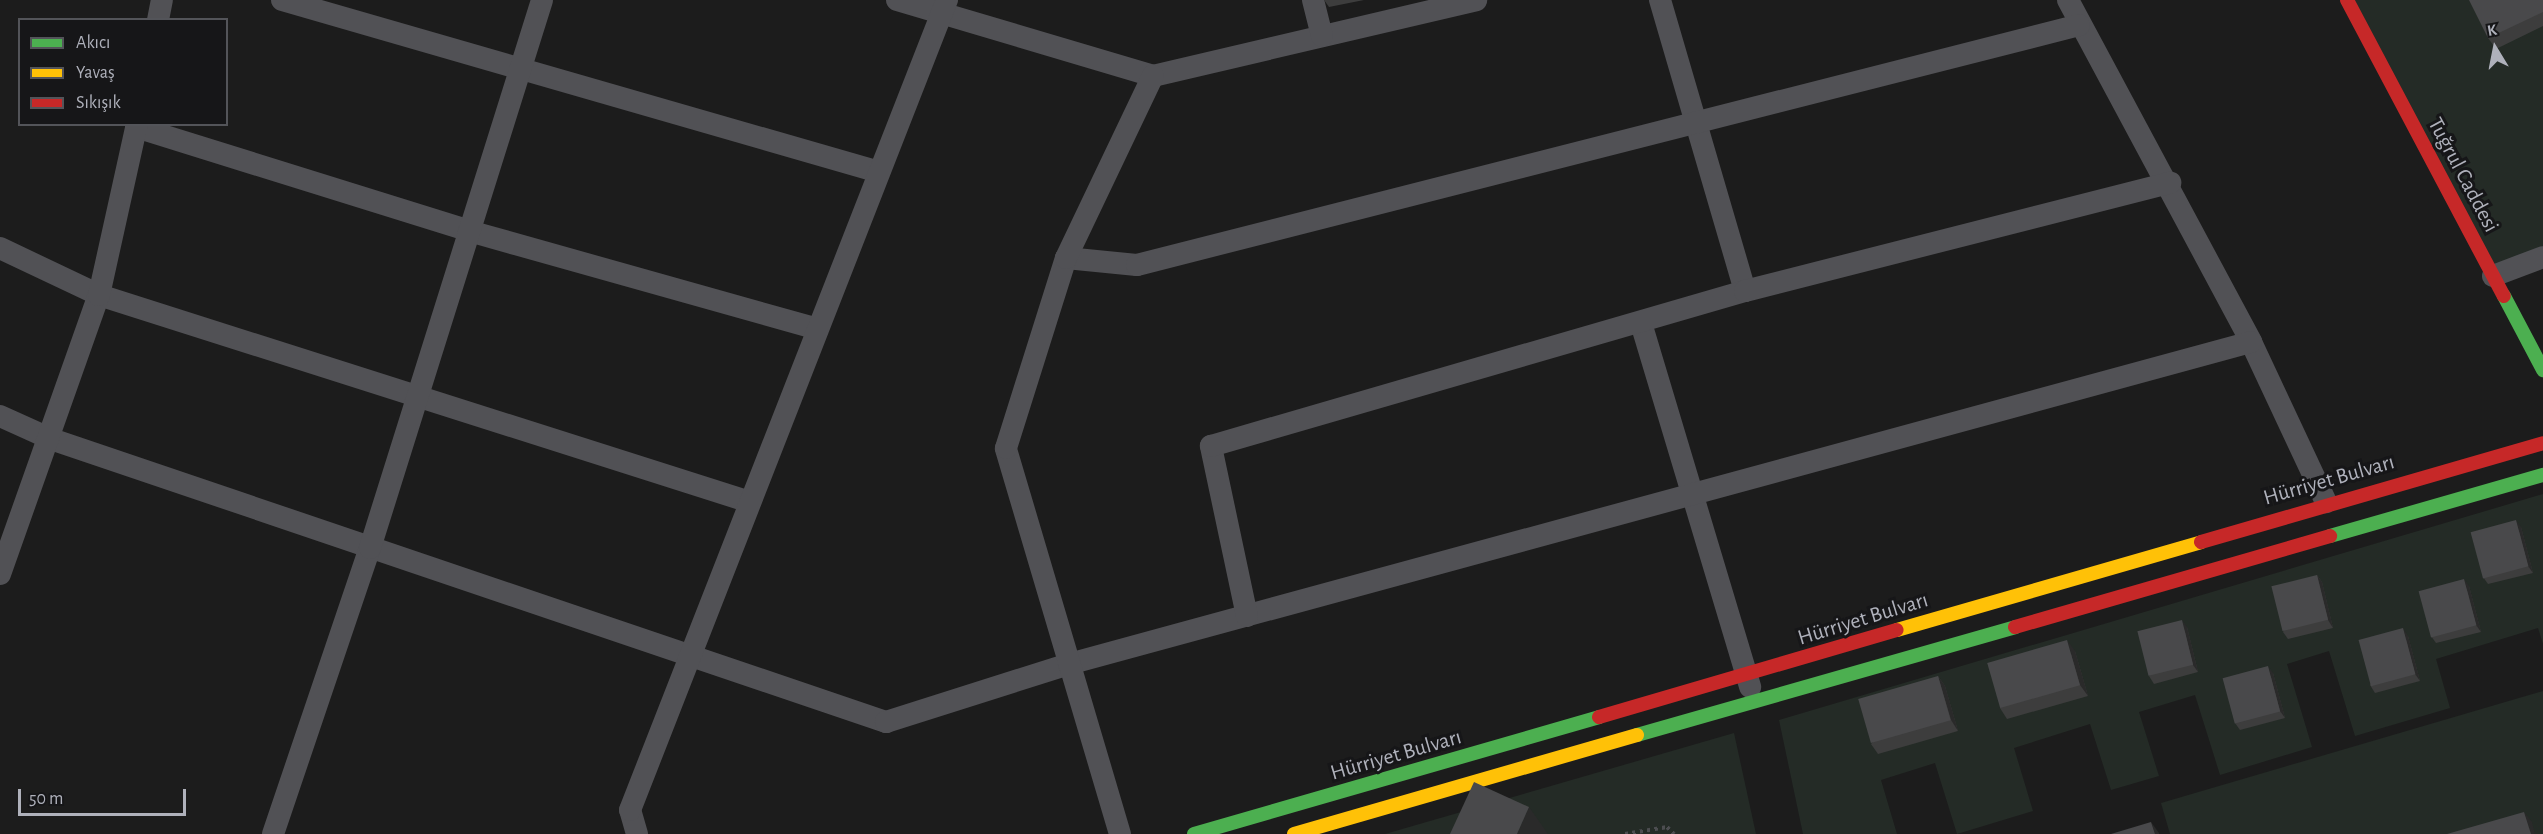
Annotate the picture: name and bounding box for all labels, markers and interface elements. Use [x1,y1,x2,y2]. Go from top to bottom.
legend [18,18,228,126]
north arrow [2465,18,2525,78]
text: K [2486,22,2498,39]
text: Akıcı [76,34,110,52]
text: Yavaş [76,64,115,82]
text: Sıkışık [76,94,121,112]
street label: Tuğrul Caddesi [2422,113,2504,237]
street label: Hürriyet Bulvarı [2260,449,2398,511]
street label: Hürriyet Bulvarı [1795,587,1931,651]
street label: Hürriyet Bulvarı [1327,724,1465,786]
scale bar [21,777,189,815]
text: 50 m [29,790,63,808]

